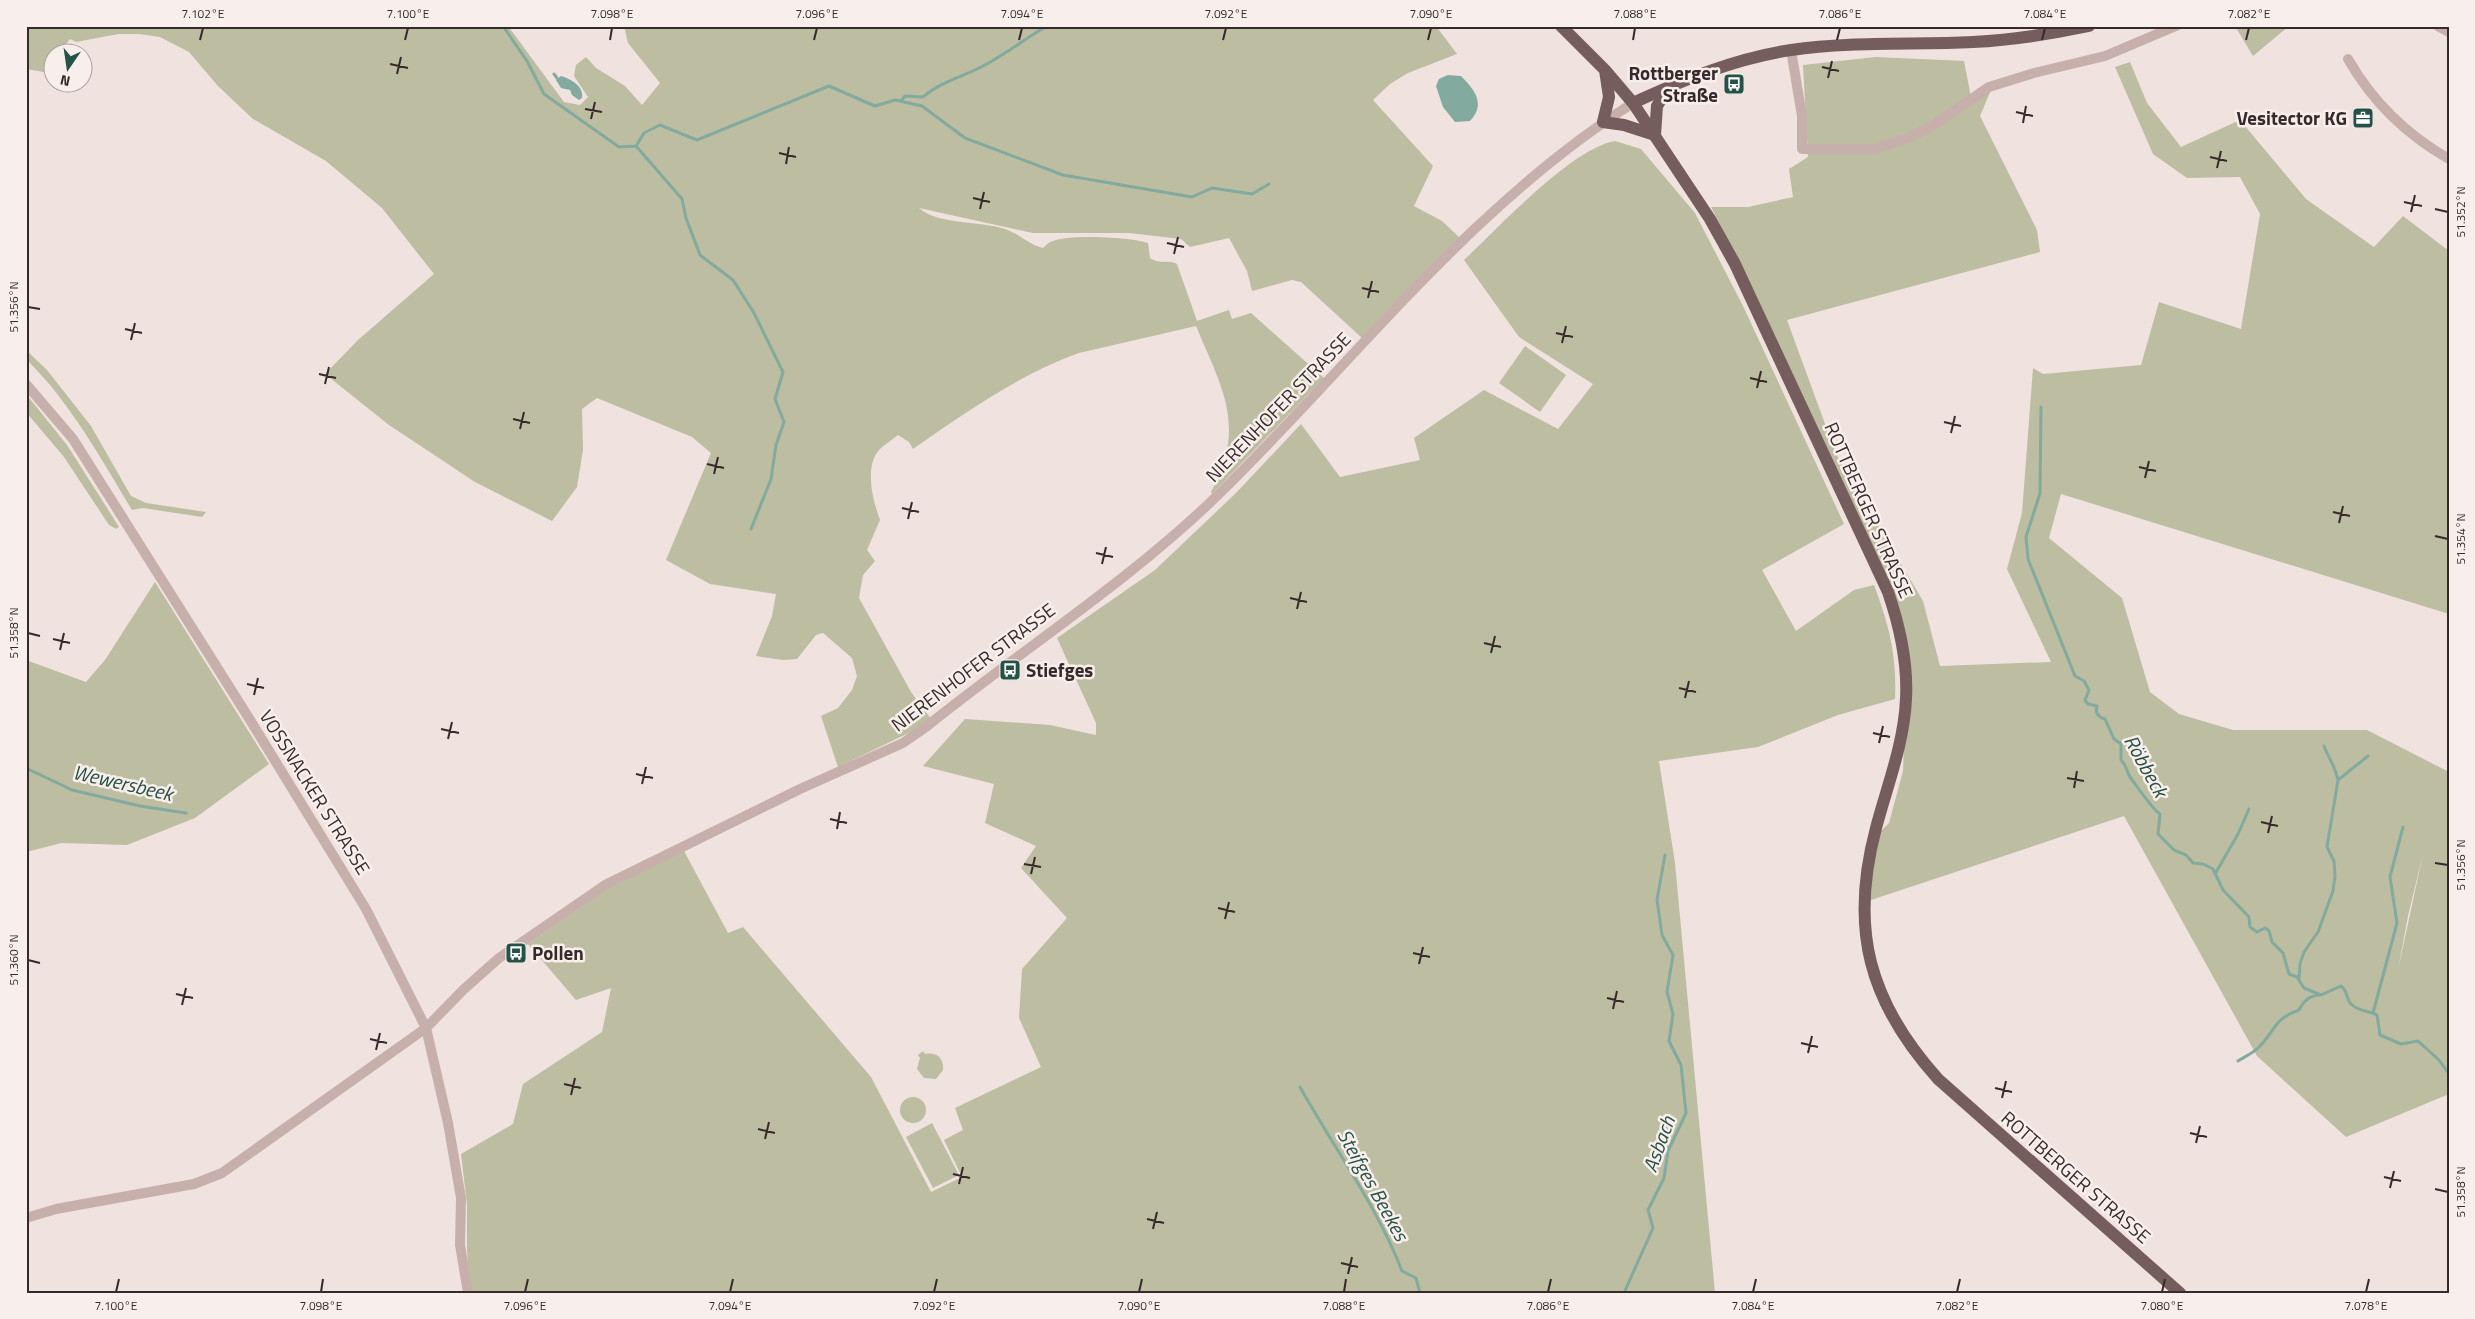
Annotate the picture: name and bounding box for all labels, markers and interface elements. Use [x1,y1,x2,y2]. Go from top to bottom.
text: 7.102°E [182,4,225,23]
text: 7.100°E [387,4,430,23]
text: 7.098°E [591,4,634,23]
text: 7.096°E [796,4,839,23]
text: 7.094°E [1001,4,1044,23]
text: 7.092°E [1205,4,1248,23]
text: 7.090°E [1410,4,1453,23]
text: 7.088°E [1614,4,1657,23]
text: 7.086°E [1819,4,1862,23]
text: 7.084°E [2024,4,2067,23]
text: 7.082°E [2228,4,2271,23]
north arrow [42,42,92,92]
place label: Rottberger Straße [1628,58,1718,109]
text: N [58,70,72,92]
bus stop icon: Rottberger Straße [1722,72,1746,96]
place label: Vesitector KG [2236,103,2347,132]
office icon: Vesitector KG [2351,106,2375,130]
text: 51.352°N [2451,186,2470,238]
text: 51.356°N [4,281,23,333]
street label: NIERENHOFER STRASSE [1198,325,1357,488]
street label: ROTTBERGER STRASSE [1818,417,1921,602]
text: 51.354°N [2451,513,2470,565]
street label: NIERENHOFER STRASSE [885,595,1061,738]
text: 51.358°N [4,607,23,659]
place label: Stiefges [1026,655,1093,684]
bus stop icon: Stiefges [998,658,1022,682]
street label: VOSSNACKER STRASSE [253,704,378,880]
water label: Röbbeck [2117,729,2177,805]
water label: Wewersbeek [70,756,178,809]
text: 51.356°N [2451,839,2470,891]
text: 51.360°N [4,934,23,986]
place label: Pollen [532,938,584,967]
bus stop icon: Pollen [504,941,528,965]
street label: ROTTBERGER STRASSE [1995,1103,2158,1250]
water label: Asbach [1634,1110,1683,1176]
water label: Steifges Beekes [1330,1123,1418,1248]
text: 51.358°N [2451,1166,2470,1218]
text: 7.100°E [95,1296,138,1315]
text: 7.098°E [300,1296,343,1315]
text: 7.096°E [504,1296,547,1315]
text: 7.094°E [709,1296,752,1315]
text: 7.092°E [913,1296,956,1315]
text: 7.090°E [1118,1296,1161,1315]
text: 7.088°E [1323,1296,1366,1315]
text: 7.086°E [1527,1296,1570,1315]
text: 7.084°E [1732,1296,1775,1315]
text: 7.082°E [1936,1296,1979,1315]
text: 7.080°E [2141,1296,2184,1315]
text: 7.078°E [2345,1296,2388,1315]

